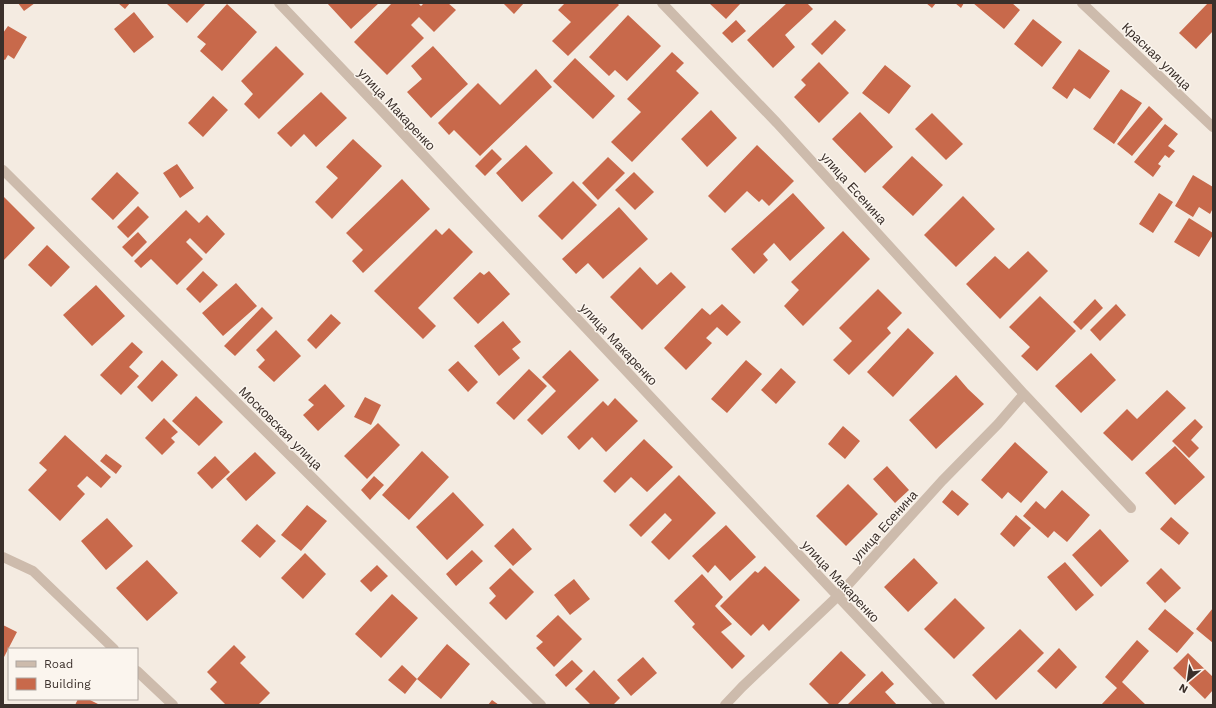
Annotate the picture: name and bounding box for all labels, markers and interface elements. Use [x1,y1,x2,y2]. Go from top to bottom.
street label: Красная улица [1119,20,1195,94]
street label: улица Макаренко [355,65,438,153]
street label: улица Есенина [818,149,890,228]
street label: улица Макаренко [577,300,660,388]
street label: Московская улица [236,384,326,474]
street label: улица Есенина [848,487,921,565]
street label: улица Макаренко [799,537,882,625]
legend [8,648,138,700]
text: Road [44,657,73,671]
north arrow [1168,660,1208,700]
text: Building [44,677,91,691]
text: N [1177,681,1190,696]

